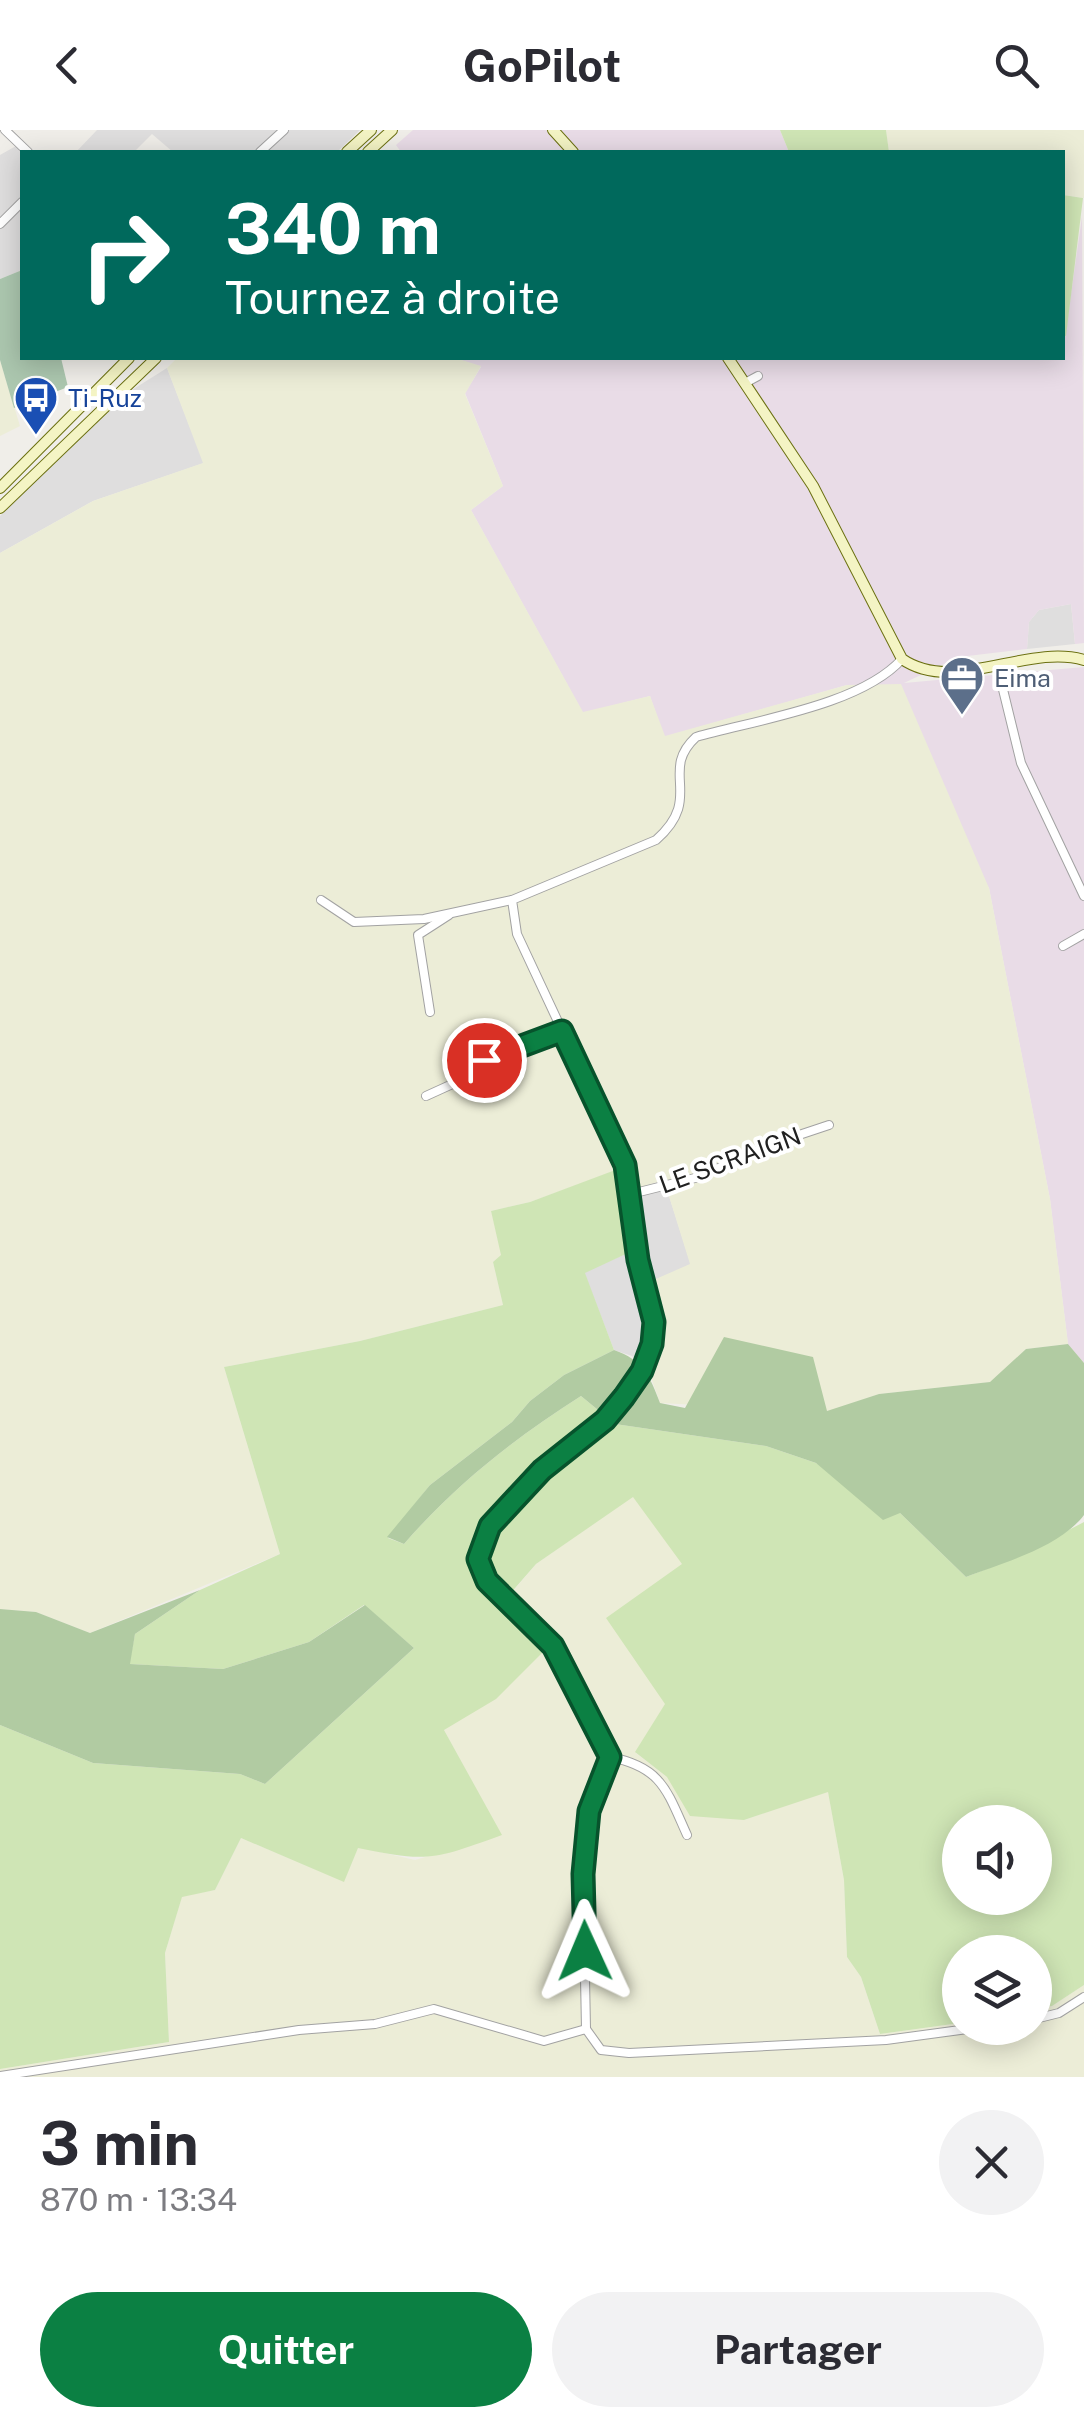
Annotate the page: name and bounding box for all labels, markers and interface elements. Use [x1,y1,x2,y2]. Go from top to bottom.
icon: back [40,38,95,93]
icon: search [989,38,1044,93]
text: GoPilot [463,39,621,92]
text: 340 m [225,187,441,270]
icon: right [60,190,190,320]
text: Tournez à droite [225,271,560,324]
bus stop icon: Ti-Ruz [13,375,59,436]
place label: Ti-Ruz [68,383,142,413]
office icon: Eima [939,655,985,716]
place label: Eima [994,663,1051,693]
pin [442,1018,527,1103]
icon: arrive [457,1033,512,1088]
street label: LE SCRAIGN [655,1120,805,1200]
map controls [942,1805,1052,2045]
button: sound [942,1805,1052,1915]
position arrow [533,1899,637,2003]
button: layers [942,1935,1052,2045]
text: 3 min [40,2108,199,2179]
button: close [939,2110,1044,2215]
text: 870 m · 13:34 [40,2181,237,2218]
button: Quitter [40,2292,532,2407]
button: Partager [552,2292,1044,2407]

